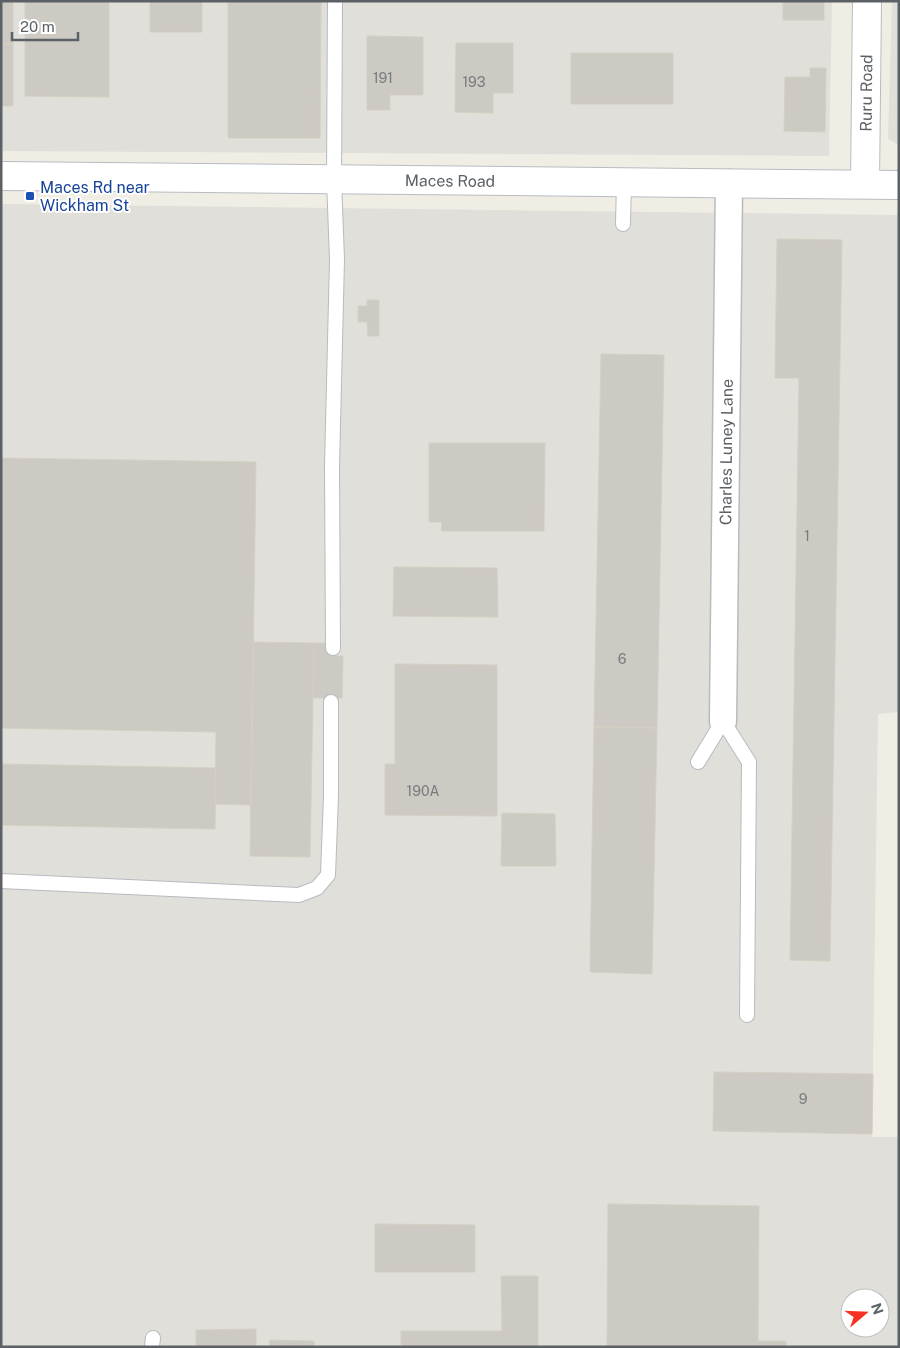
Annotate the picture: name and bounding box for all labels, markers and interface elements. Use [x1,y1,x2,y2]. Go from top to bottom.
scale bar [12,10,79,42]
text: 20 m [20,18,55,35]
street label: Ruru Road [856,54,876,132]
house number: 191 [373,70,393,86]
house number: 193 [462,74,486,90]
street label: Maces Road [405,171,495,190]
place label: Maces Rd near Wickham St [40,178,150,215]
marker: Maces Rd near Wickham St [24,190,36,202]
street label: Charles Luney Lane [716,379,736,525]
house number: 1 [804,528,810,544]
house number: 6 [618,651,627,667]
house number: 190A [407,783,439,799]
house number: 9 [799,1091,808,1107]
north arrow [840,1288,890,1338]
text: N [868,1301,887,1317]

